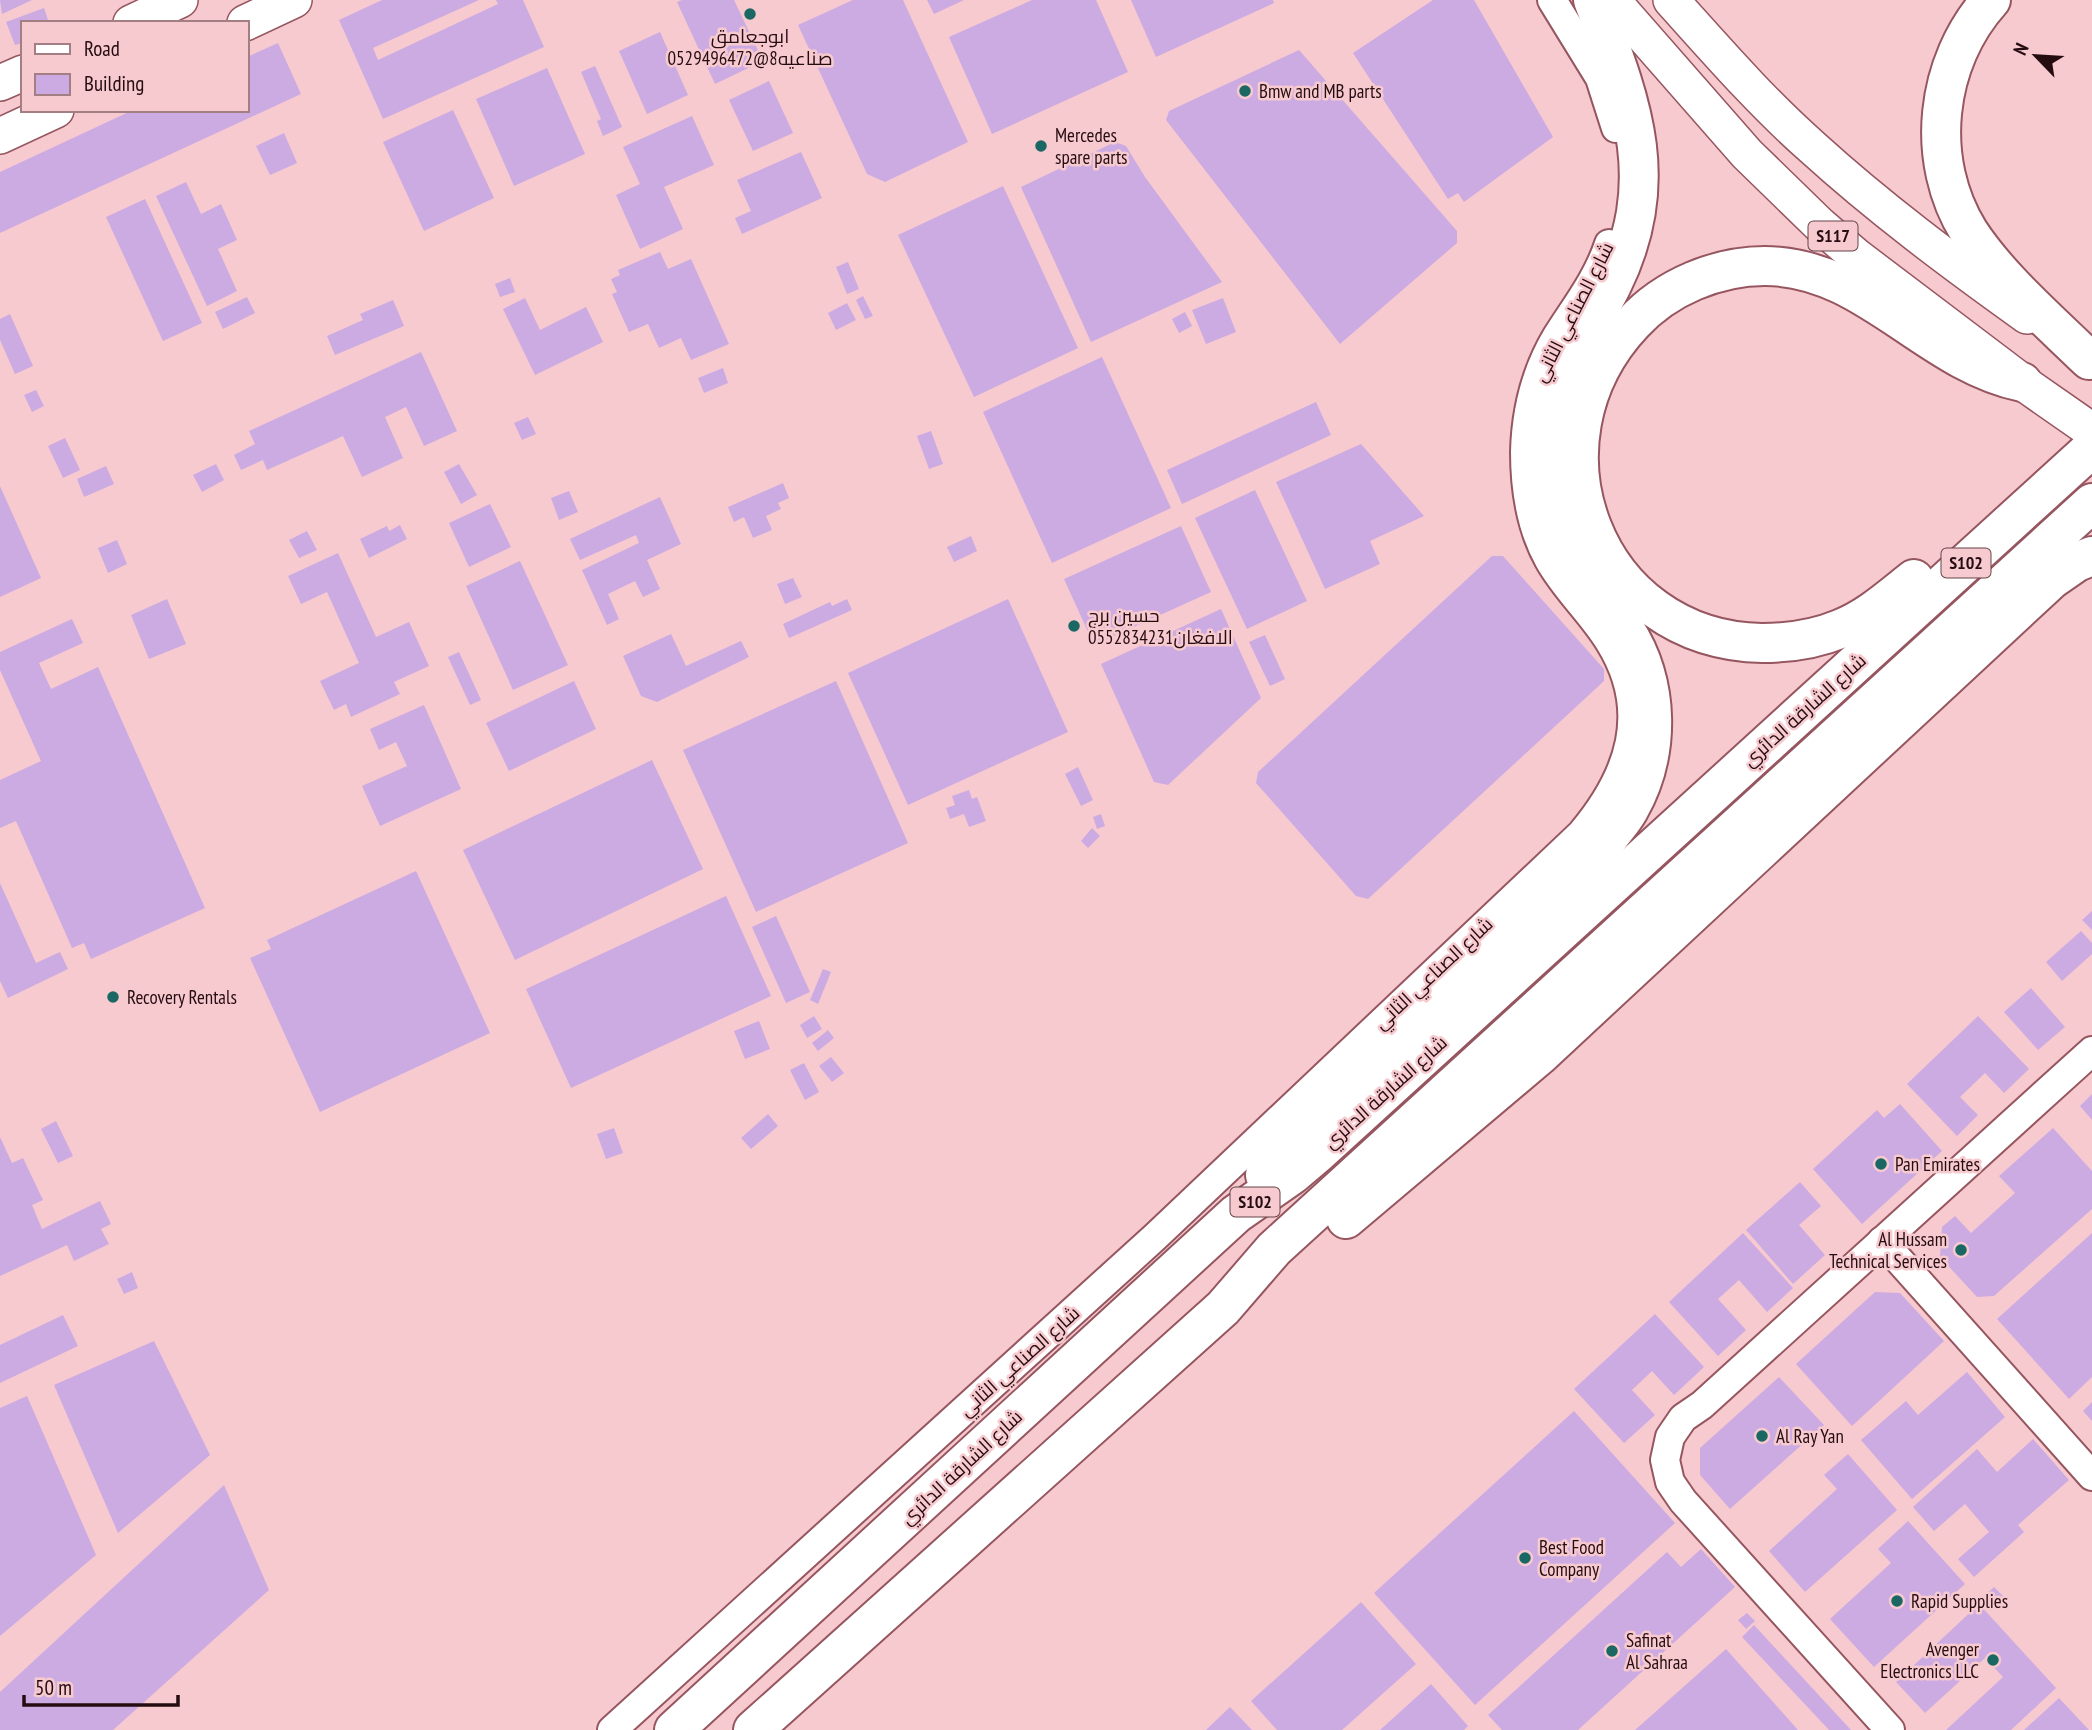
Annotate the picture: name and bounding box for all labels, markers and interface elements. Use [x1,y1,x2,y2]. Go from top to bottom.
marker: ابوجعامق صناعيه8@0529496472 [742,6,758,22]
legend [21,21,248,112]
north arrow [2001,21,2071,91]
place label: ابوجعامق صناعيه8@0529496472 [668,24,832,70]
text: Road [84,35,120,62]
text: N [2008,39,2034,59]
text: Building [84,70,144,97]
place label: Bmw and MB parts [1259,79,1382,103]
marker: Bmw and MB parts [1237,83,1253,99]
place label: Mercedes spare parts [1055,123,1128,169]
marker: Mercedes spare parts [1033,138,1049,154]
road number: S117 [1808,222,1857,250]
street label: شارع الصناعي الثاني [1527,238,1621,387]
road number: S102 [1941,548,1990,578]
place label: حسين برج الافغان0552834231 [1088,603,1233,649]
marker: حسين برج الافغان0552834231 [1066,618,1082,634]
street label: شارع الشارقة الدائري [1737,648,1873,774]
street label: شارع الصناعي الثاني [1368,912,1500,1037]
place label: Recovery Rentals [127,985,237,1009]
marker: Recovery Rentals [105,989,121,1005]
street label: شارع الشارقة الدائري [1318,1030,1454,1156]
place label: Pan Emirates [1895,1152,1980,1176]
marker: Pan Emirates [1873,1156,1889,1172]
road number: S102 [1230,1188,1280,1217]
place label: Al Hussam Technical Services [1829,1227,1947,1273]
marker: Al Hussam Technical Services [1953,1242,1969,1258]
street label: شارع الصناعي الثاني [954,1301,1086,1424]
street label: شارع الشارقة الدائري [895,1404,1029,1532]
place label: Al Ray Yan [1776,1424,1844,1448]
marker: Al Ray Yan [1754,1428,1770,1444]
place label: Best Food Company [1539,1535,1604,1581]
marker: Best Food Company [1517,1550,1533,1566]
place label: Rapid Supplies [1911,1589,2008,1613]
marker: Rapid Supplies [1889,1593,1905,1609]
place label: Safinat Al Sahraa [1626,1628,1688,1674]
place label: Avenger Electronics LLC [1880,1637,1980,1683]
marker: Safinat Al Sahraa [1604,1643,1620,1659]
marker: Avenger Electronics LLC [1985,1652,2001,1668]
scale bar [24,1664,178,1708]
text: 50 m [35,1674,72,1701]

